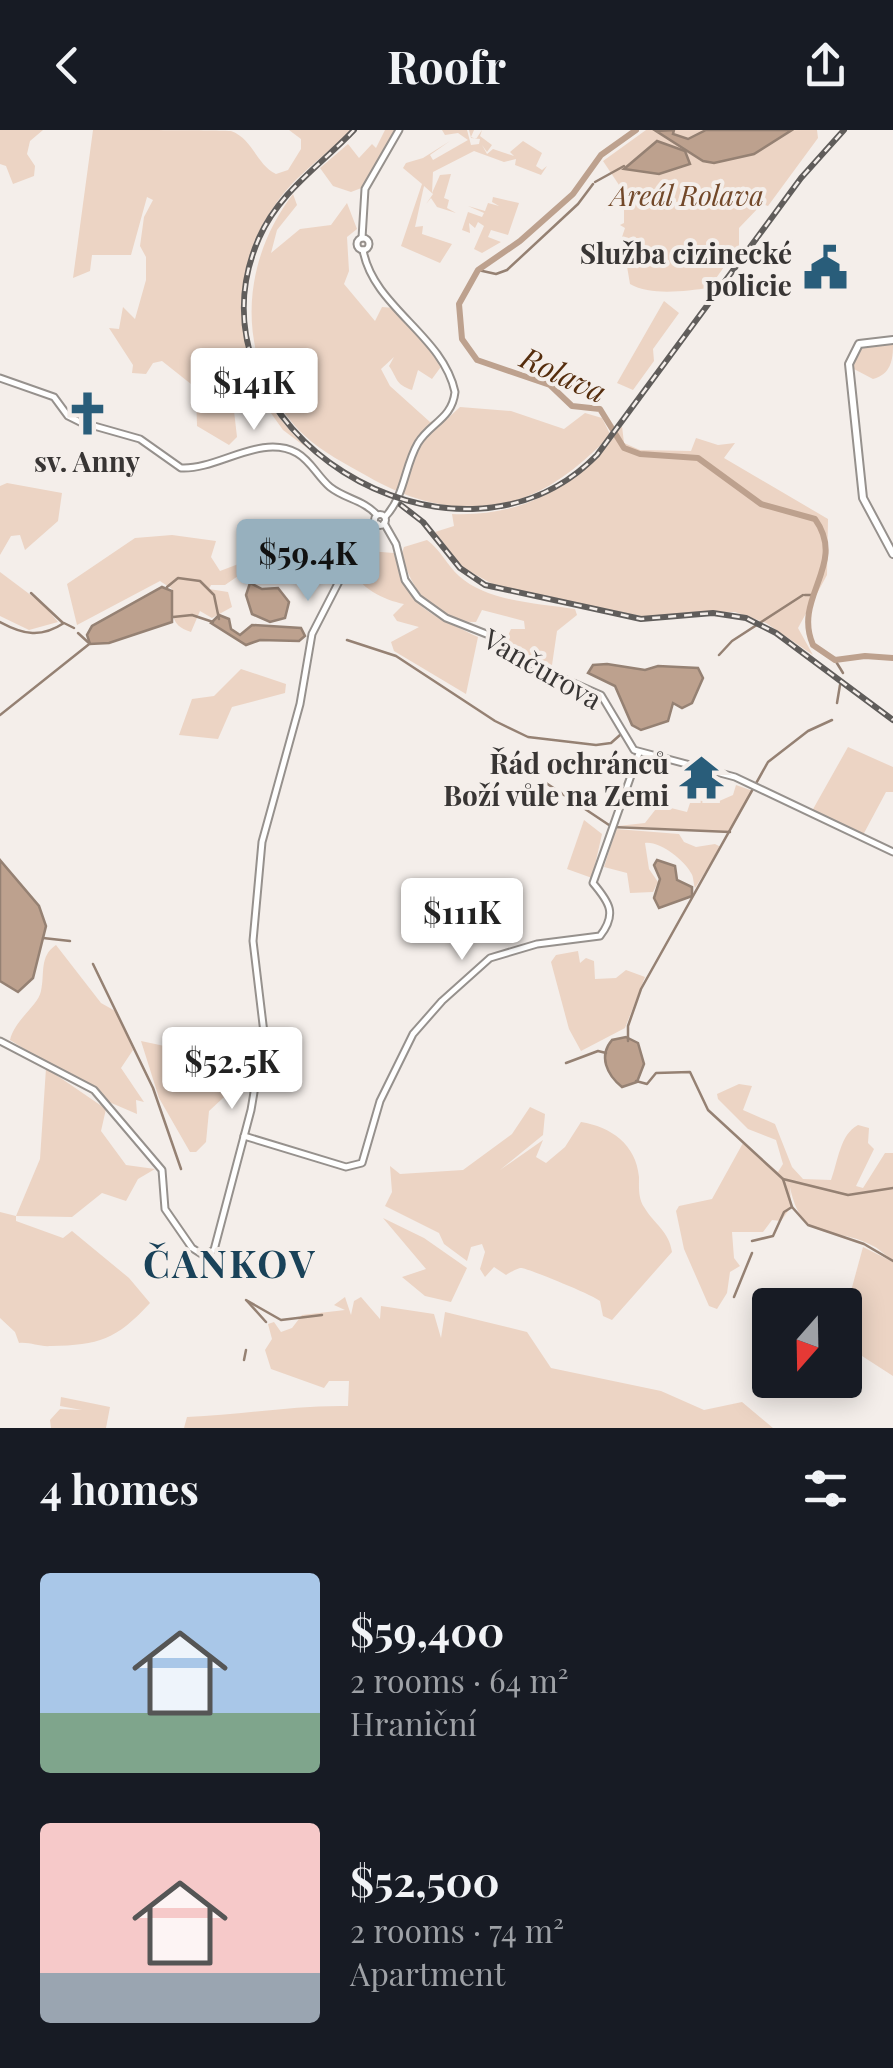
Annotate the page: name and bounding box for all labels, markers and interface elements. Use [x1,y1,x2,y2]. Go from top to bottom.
text: Roofr [387,35,506,95]
icon: back [40,38,95,93]
icon: share [798,38,853,93]
park label: Areál Rolava [607,176,764,213]
place label: Služba cizinecké policie [580,234,792,303]
public building icon: Služba cizinecké policie [801,244,849,292]
water label: Rolava [514,336,613,411]
pin: $141K [184,348,324,433]
text: $141K [213,359,295,402]
church icon: sv. Anny [63,390,111,438]
place label: sv. Anny [34,442,141,479]
pin: $59.4K [227,519,389,604]
text: $59.4K [258,530,358,573]
street label: Vančurova [476,619,609,717]
place label: Řád ochránců Boží vůle na Zemi [443,744,669,813]
temple icon: Řád ochránců Boží vůle na Zemi [678,754,726,802]
pin: $111K [392,878,532,963]
text: $111K [423,889,501,932]
pin: $52.5K [151,1027,313,1112]
text: $52.5K [184,1038,280,1081]
district label: ČANKOV [143,1237,317,1288]
north arrow [752,1288,862,1398]
map controls [752,1288,862,1398]
text: 4 homes [40,1460,199,1516]
icon: filters [798,1461,853,1516]
text: $59,400 [350,1602,504,1658]
icon: home [120,1613,240,1733]
text: 2 rooms · 64 m² [350,1658,569,1701]
text: Hraniční [350,1701,477,1744]
text: $52,500 [350,1852,500,1908]
icon: home [120,1863,240,1983]
text: 2 rooms · 74 m² [350,1908,564,1951]
text: Apartment [350,1951,505,1994]

